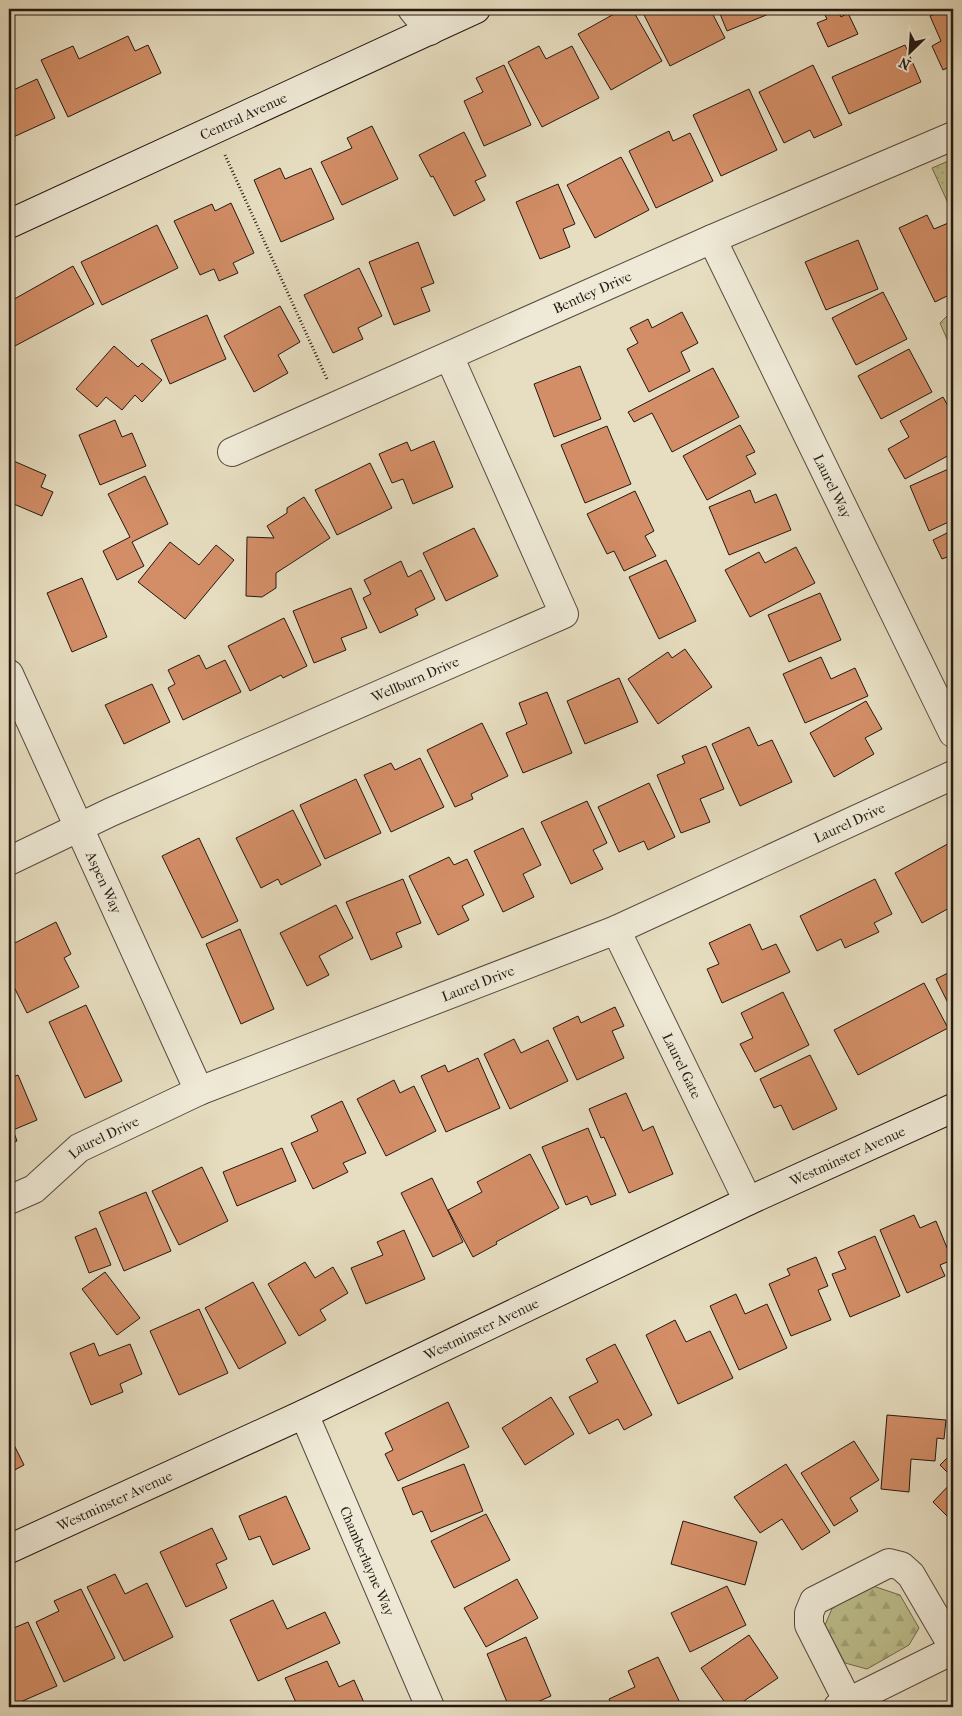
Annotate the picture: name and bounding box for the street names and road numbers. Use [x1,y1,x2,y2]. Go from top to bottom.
street label: Central Avenue [197,89,290,144]
street label: Bentley Drive [550,268,634,318]
street label: Laurel Way [809,452,855,522]
street label: Wellburn Drive [368,653,462,707]
street label: Laurel Drive [811,799,888,847]
street label: Aspen Way [82,848,125,917]
street label: Laurel Drive [439,962,517,1006]
street label: Laurel Gate [659,1030,705,1102]
street label: Laurel Drive [65,1113,142,1162]
street label: Westminster Avenue [786,1123,908,1190]
street label: Westminster Avenue [420,1295,542,1365]
street label: Westminster Avenue [53,1467,175,1535]
street label: Chamberlayne Way [336,1504,398,1619]

